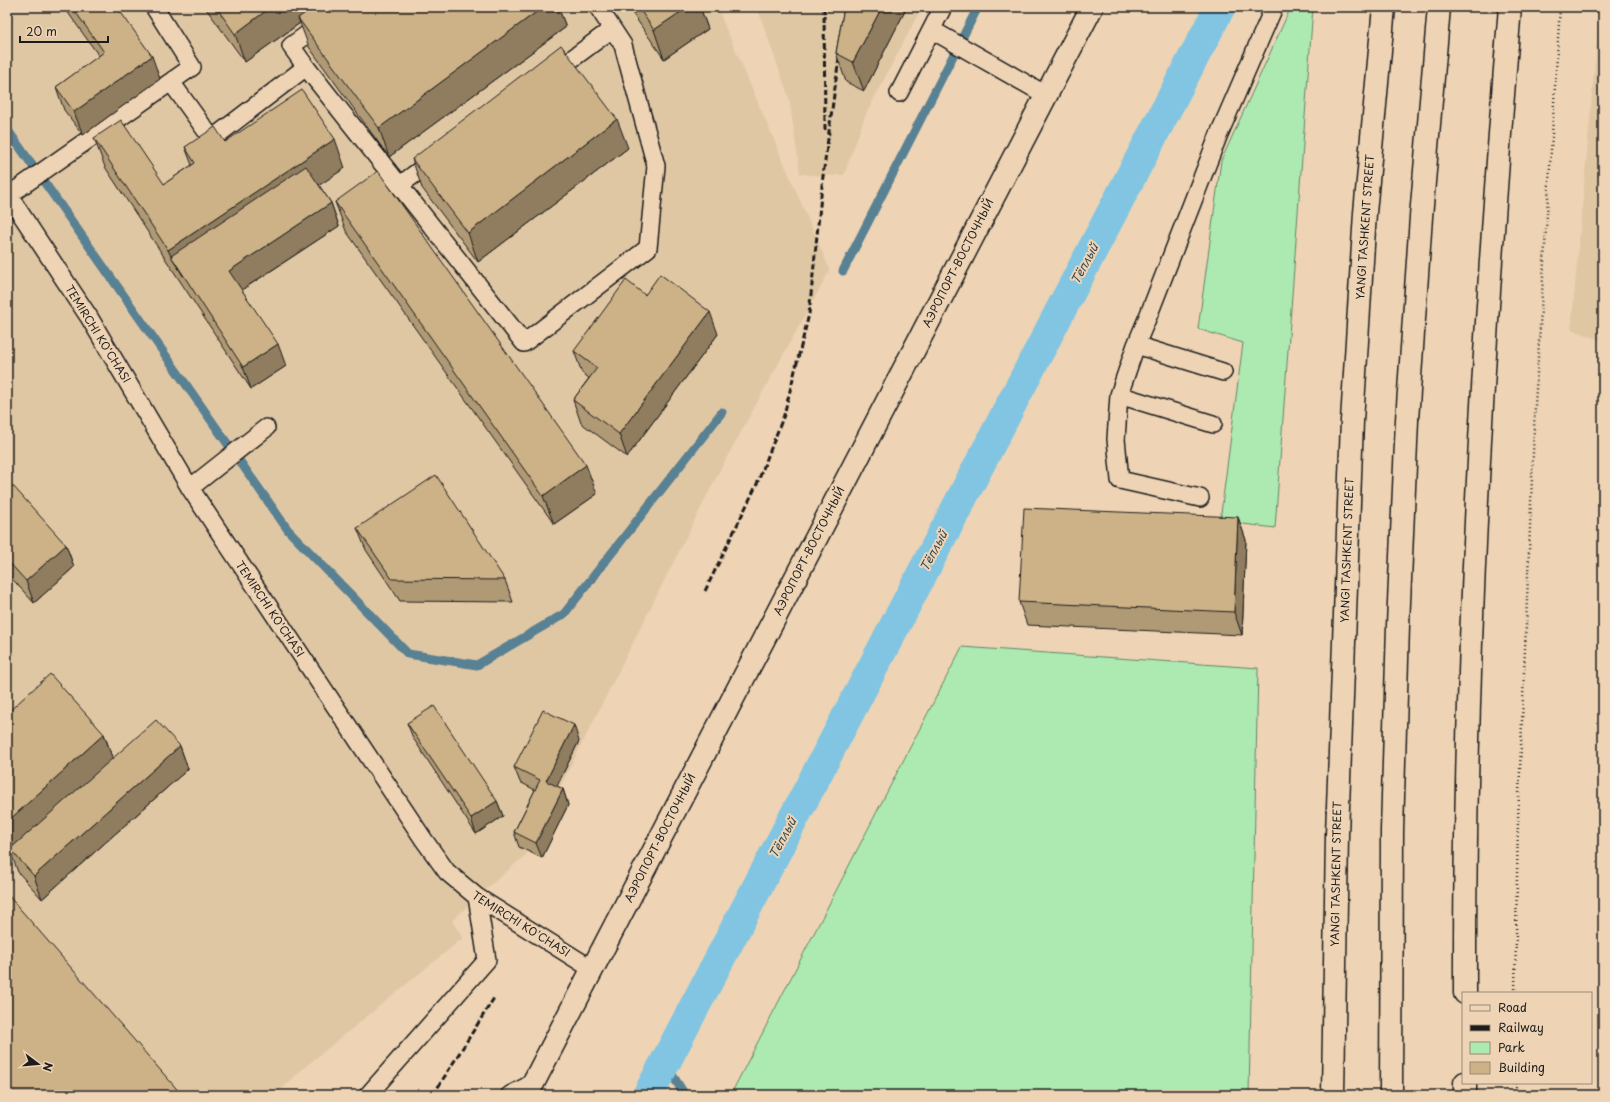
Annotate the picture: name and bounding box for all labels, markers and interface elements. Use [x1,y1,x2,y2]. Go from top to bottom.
scale bar [20,18,108,44]
text: 20 m [26,22,57,40]
street label: YANGI TASHKENT STREET [1351,153,1378,300]
street label: АЭРОПОРТ-ВОСТОЧНЫЙ [918,195,997,330]
water label: Тёплый [1066,238,1103,287]
street label: TEMIRCHI KO'CHASI [61,281,136,386]
street label: YANGI TASHKENT STREET [1335,476,1358,623]
street label: АЭРОПОРТ-ВОСТОЧНЫЙ [769,483,848,618]
water label: Тёплый [915,525,952,574]
street label: TEMIRCHI KO'CHASI [232,557,309,660]
street label: АЭРОПОРТ-ВОСТОЧНЫЙ [620,770,699,905]
street label: YANGI TASHKENT STREET [1326,801,1345,947]
water label: Тёплый [764,812,801,861]
street label: TEMIRCHI KO'CHASI [469,886,574,961]
legend [1462,992,1592,1084]
text: Road [1498,998,1527,1016]
text: Railway [1498,1018,1544,1036]
text: Park [1498,1038,1525,1056]
north arrow [18,1044,58,1084]
text: Building [1498,1058,1545,1076]
text: N [39,1060,57,1074]

